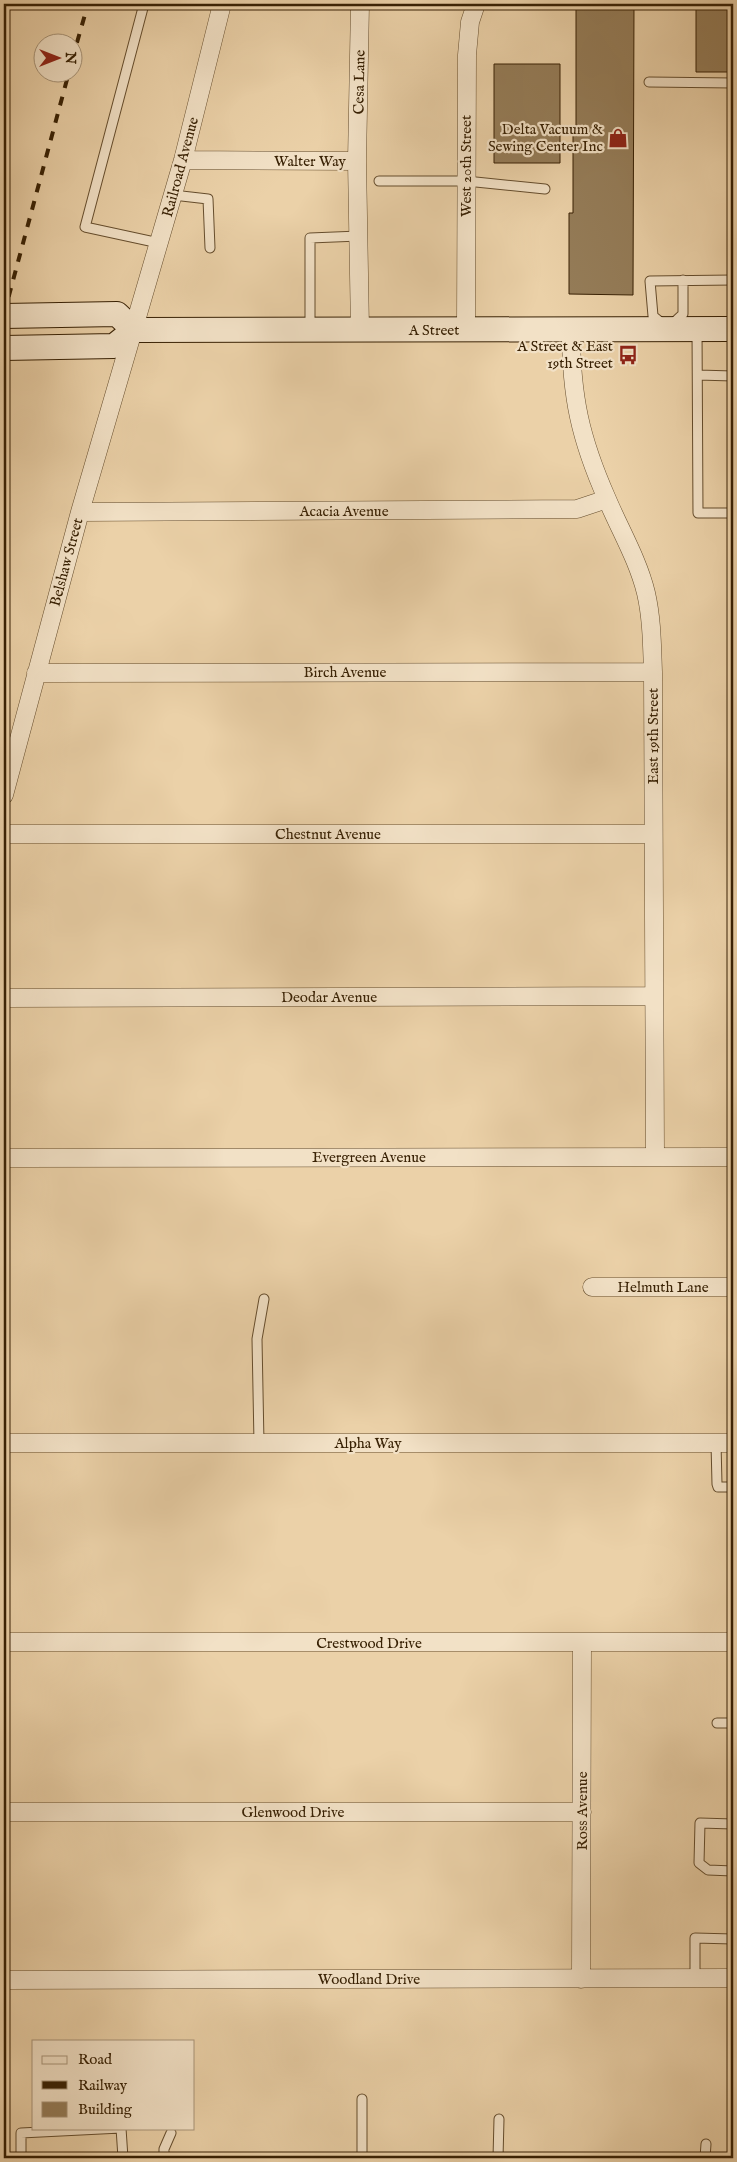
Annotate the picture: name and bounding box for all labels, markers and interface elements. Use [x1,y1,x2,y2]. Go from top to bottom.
north arrow [32,32,82,82]
street label: Cesa Lane [349,49,370,115]
text: N [61,51,79,64]
street label: Railroad Avenue [158,115,203,219]
street label: West 20th Street [457,115,476,217]
place label: Delta Vacuum & Sewing Center Inc [488,120,603,156]
shop icon: Delta Vacuum & Sewing Center Inc [607,127,629,149]
street label: Walter Way [274,152,347,171]
street label: A Street [408,321,459,340]
place label: A Street & East 19th Street [516,337,613,373]
bus stop icon: A Street & East 19th Street [617,344,639,366]
street label: Acacia Avenue [298,502,389,521]
street label: Belshaw Street [46,516,87,608]
street label: Birch Avenue [304,663,387,682]
street label: East 19th Street [644,688,663,784]
street label: Chestnut Avenue [275,825,381,844]
street label: Deodar Avenue [281,988,377,1007]
street label: Evergreen Avenue [312,1148,426,1167]
street label: Helmuth Lane [617,1278,709,1297]
street label: Alpha Way [333,1434,402,1453]
street label: Crestwood Drive [316,1634,422,1653]
street label: Ross Avenue [573,1771,592,1851]
street label: Glenwood Drive [242,1803,345,1822]
street label: Woodland Drive [318,1970,420,1989]
legend [32,2040,195,2130]
text: Road [78,2050,113,2069]
text: Railway [78,2076,128,2095]
text: Building [78,2100,133,2119]

